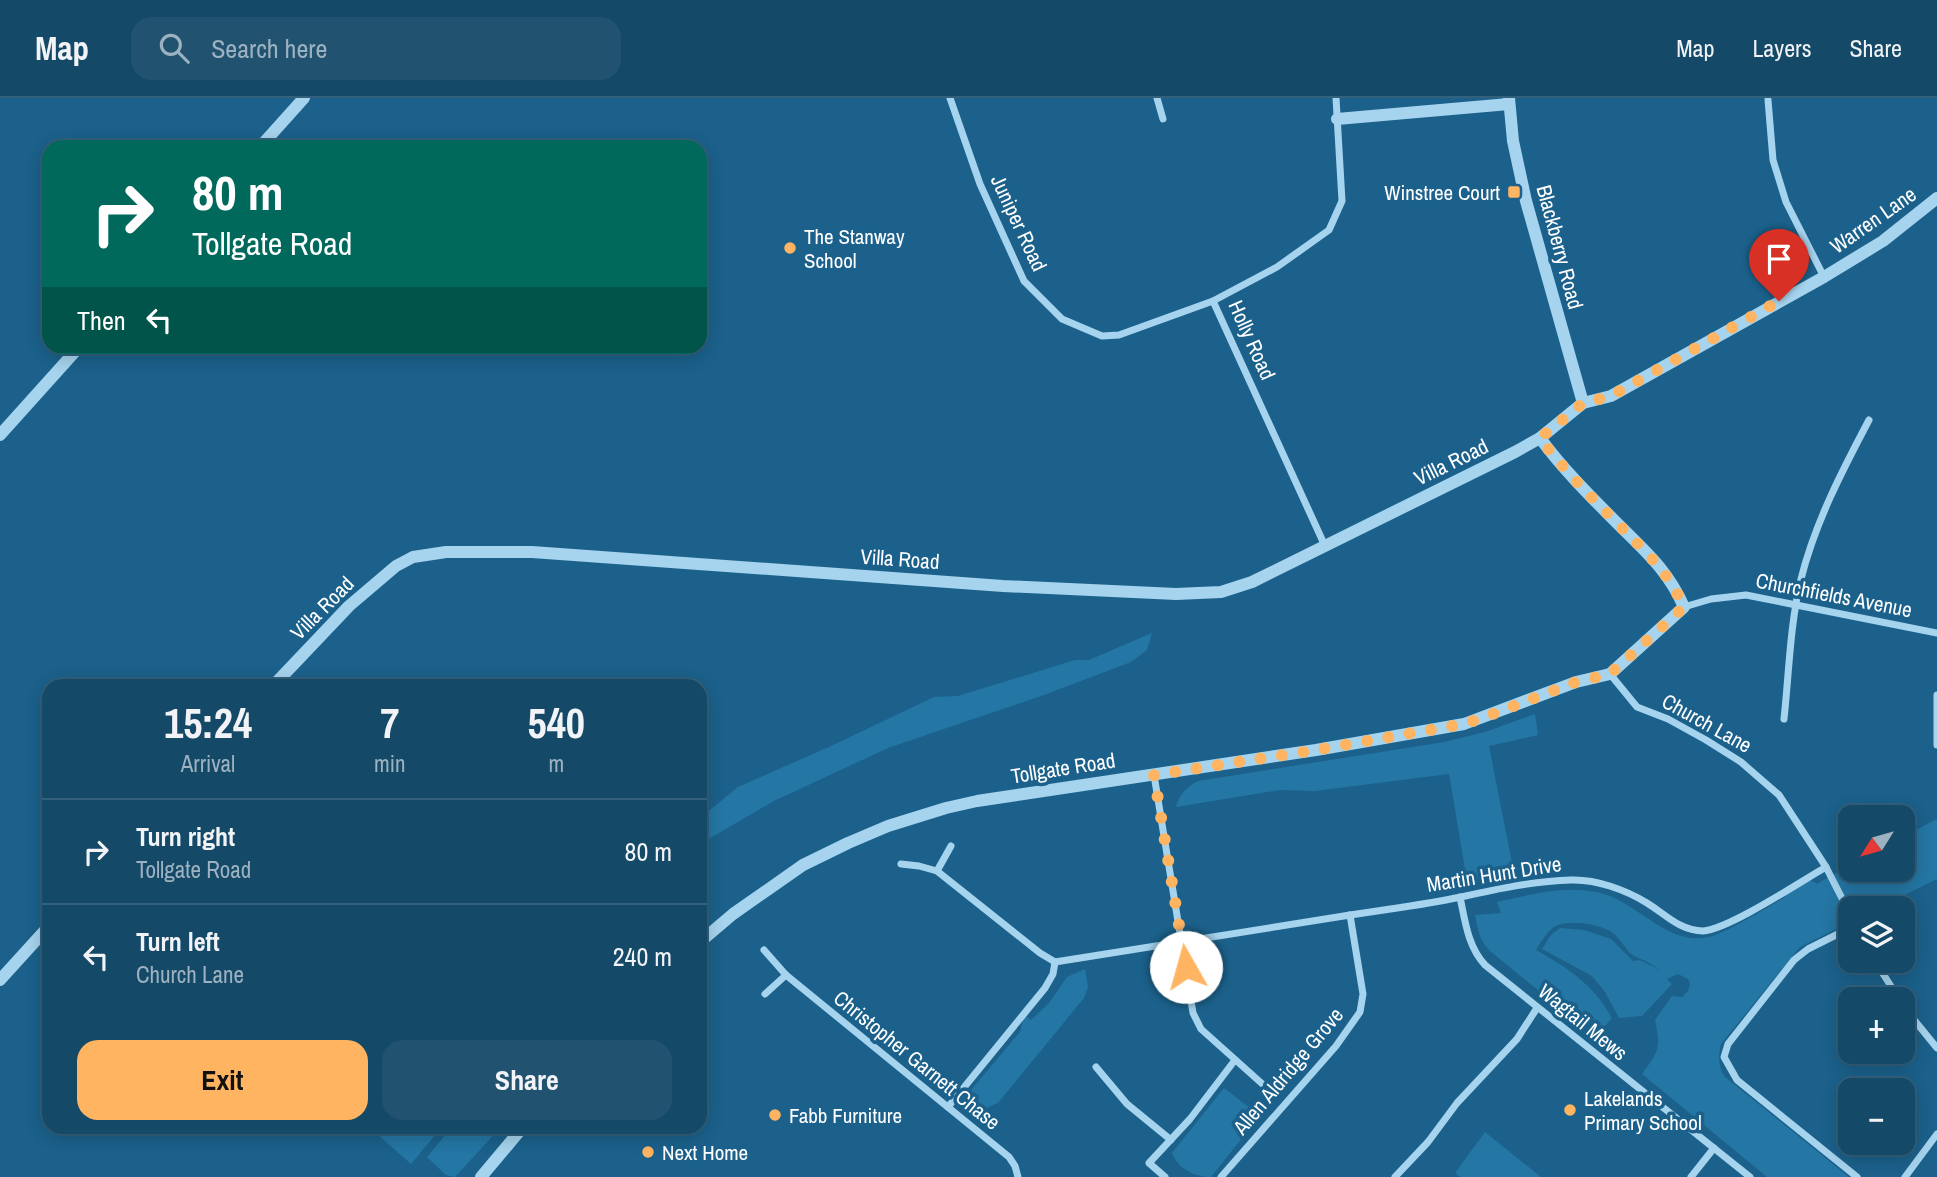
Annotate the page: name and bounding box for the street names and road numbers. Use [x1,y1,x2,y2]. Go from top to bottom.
street label: Juniper Road [984,170,1054,276]
street label: Warren Lane [1824,180,1922,260]
street label: Blackberry Road [1530,182,1590,312]
street label: Holly Road [1222,296,1282,384]
street label: Villa Road [1409,432,1493,492]
street label: Villa Road [860,542,940,576]
street label: Churchfields Avenue [1753,566,1915,624]
street label: Villa Road [284,570,360,646]
street label: Church Lane [1657,686,1757,760]
street label: Tollgate Road [1009,745,1117,791]
street label: Martin Hunt Drive [1425,849,1563,899]
street label: Wagtail Mews [1532,977,1634,1067]
street label: Christopher Garnett Chase [828,984,1006,1136]
street label: Allen Aldridge Grove [1225,1001,1350,1142]

